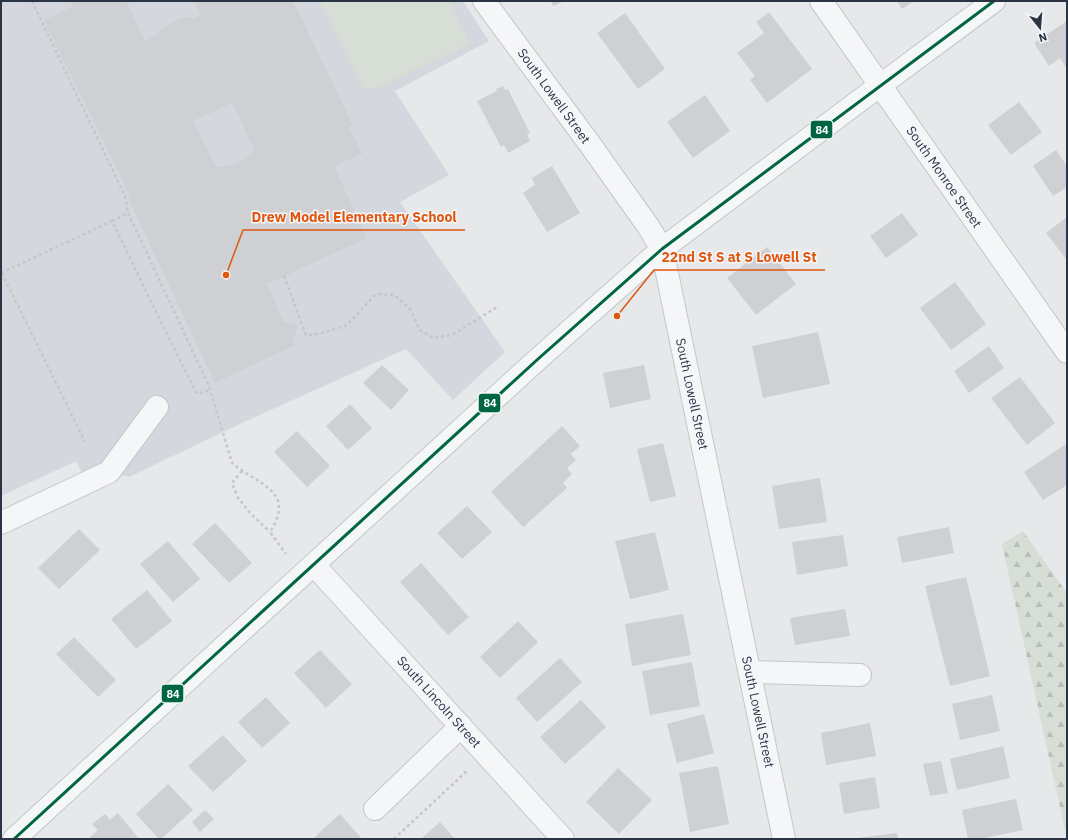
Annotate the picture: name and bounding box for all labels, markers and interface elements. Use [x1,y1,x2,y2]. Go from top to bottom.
north arrow [1020,8,1060,48]
text: N [1037,30,1049,45]
street label: South Lowell Street [514,45,594,147]
line badge: 84 [810,120,833,139]
text: 84 [815,123,829,137]
street label: South Monroe Street [903,123,985,231]
callout: Drew Model Elementary School [243,204,465,230]
text: Drew Model Elementary School [251,208,457,226]
callout: 22nd St S at S Lowell St [654,244,825,270]
text: 22nd St S at S Lowell St [661,248,817,266]
street label: South Lowell Street [672,337,712,451]
line badge: 84 [478,393,501,413]
text: 84 [483,396,497,410]
street label: South Lincoln Street [393,653,485,751]
street label: South Lowell Street [738,655,778,769]
line badge: 84 [161,684,184,703]
text: 84 [166,687,180,701]

